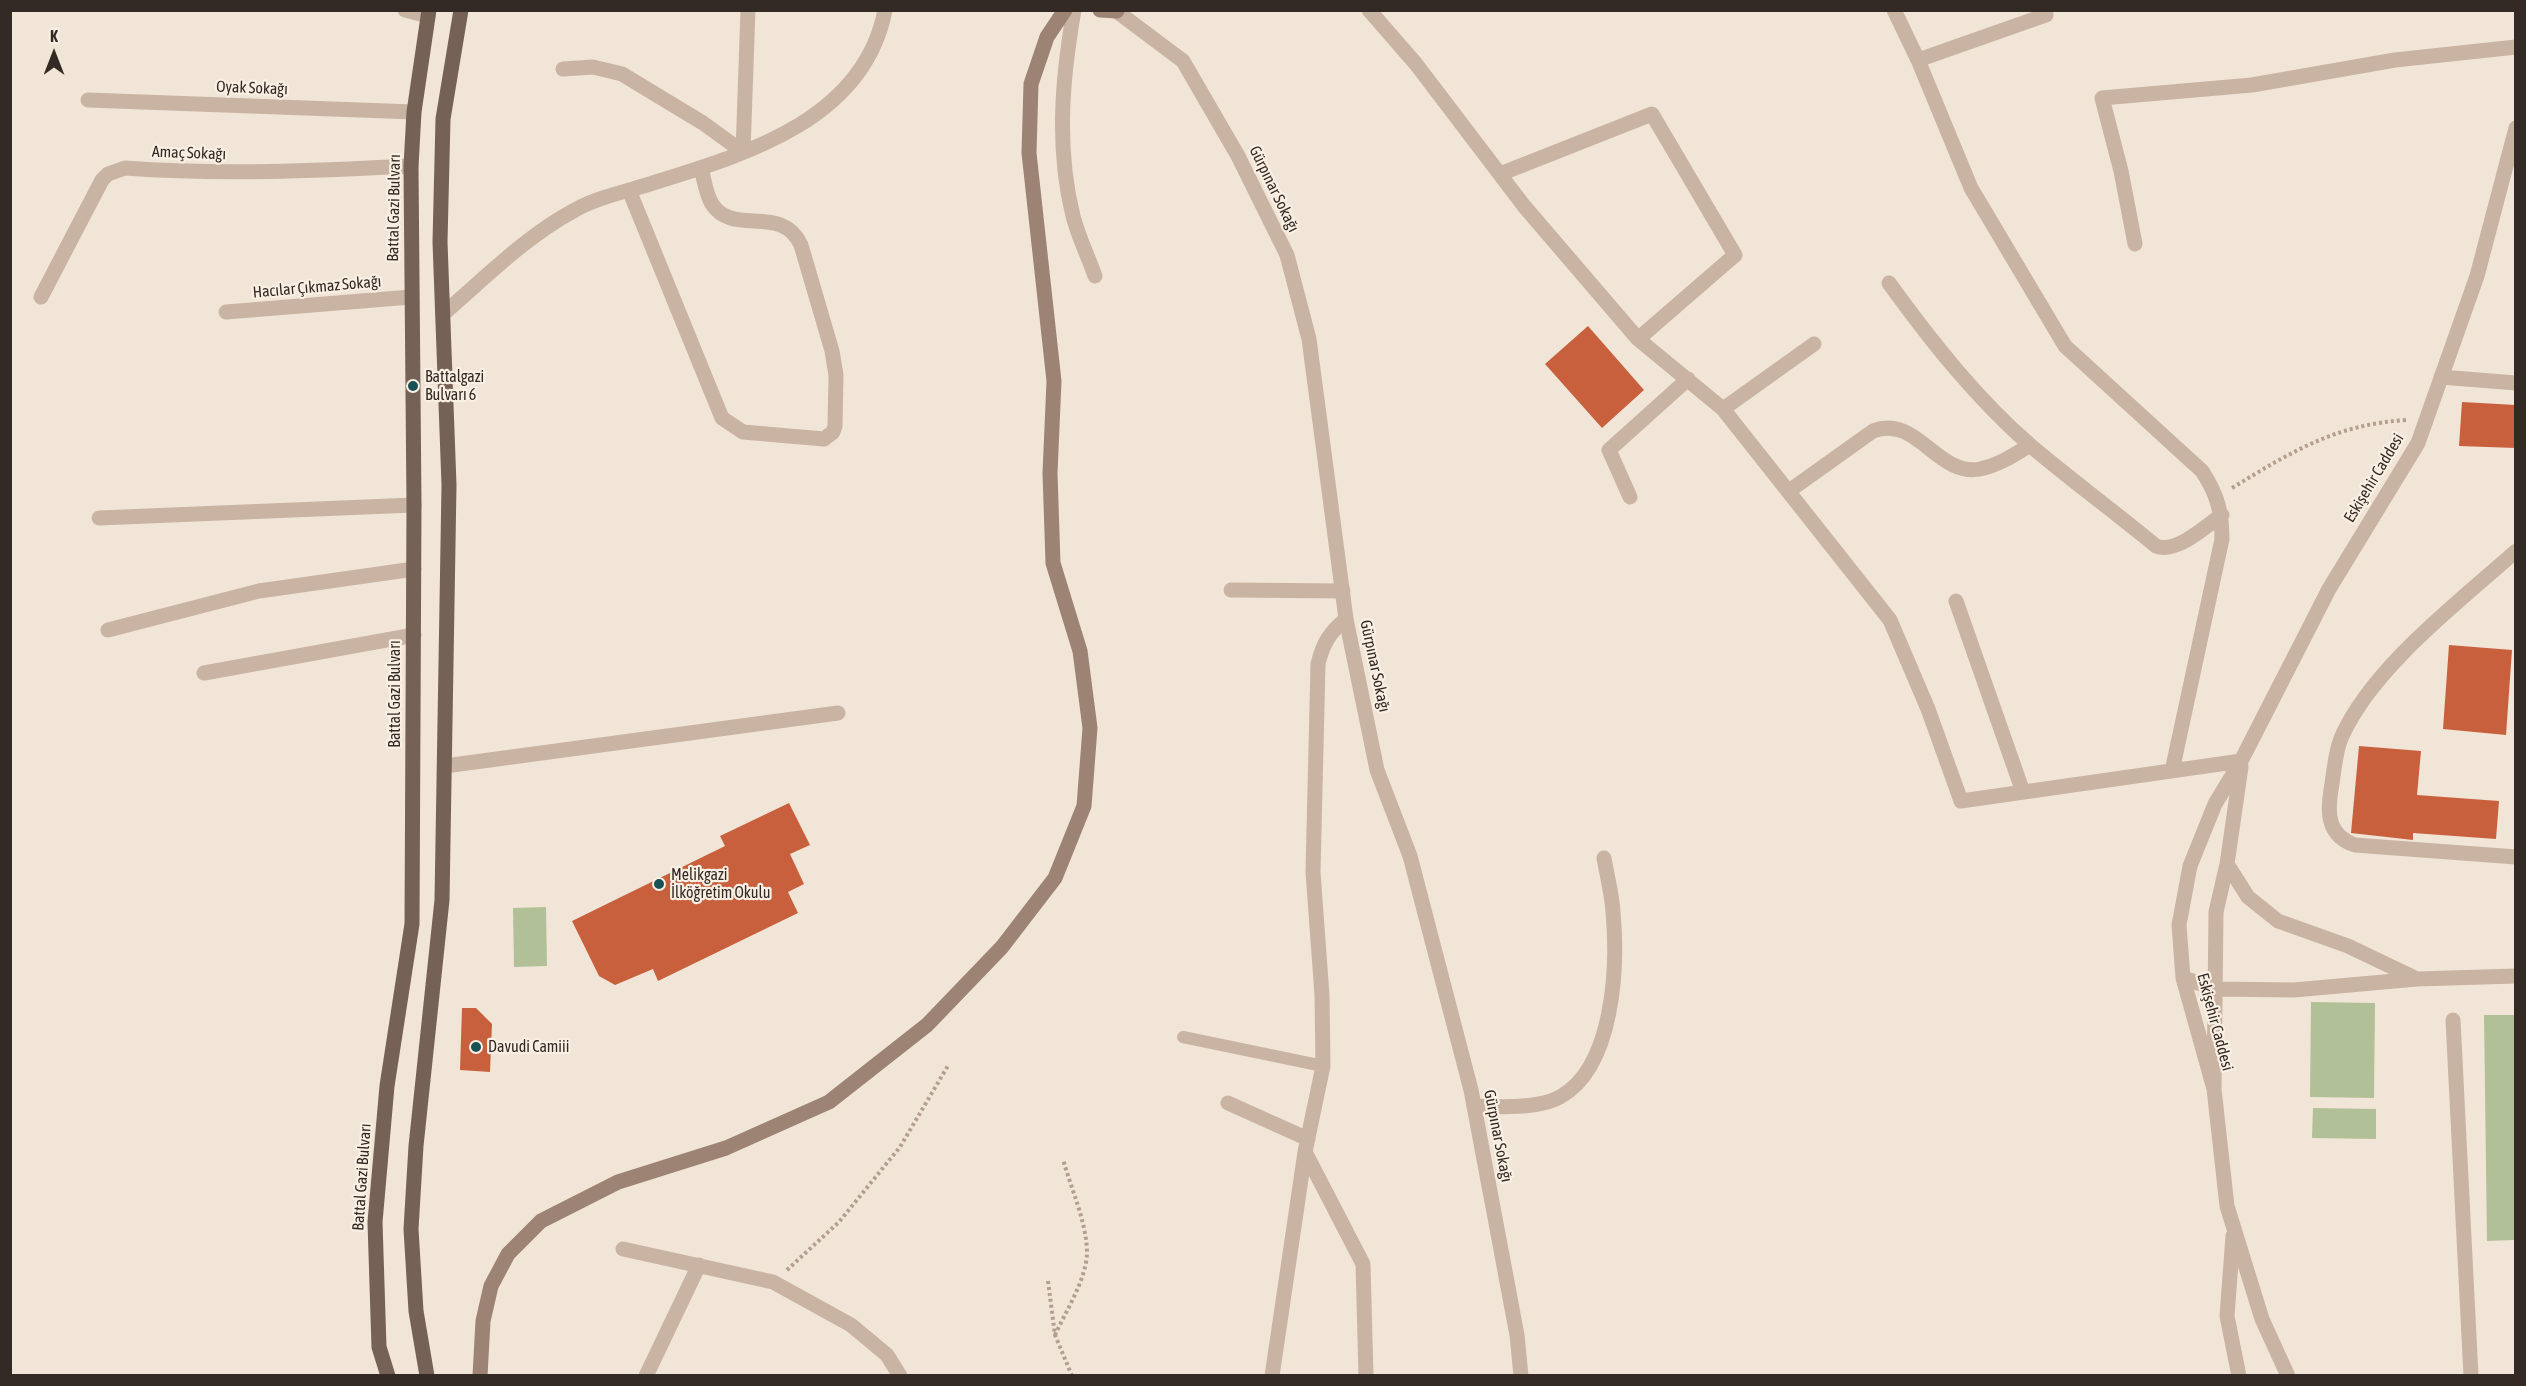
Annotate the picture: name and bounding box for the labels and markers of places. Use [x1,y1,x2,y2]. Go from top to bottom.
place label: Battalgazi Bulvarı 6 [425,367,484,405]
marker: Battalgazi Bulvarı 6 [406,379,420,393]
place label: Melikgazi İlköğretim Okulu [671,865,771,903]
marker: Melikgazi İlköğretim Okulu [652,877,666,891]
place label: Davudi Camiii [488,1037,569,1057]
marker: Davudi Camiii [469,1040,483,1054]

